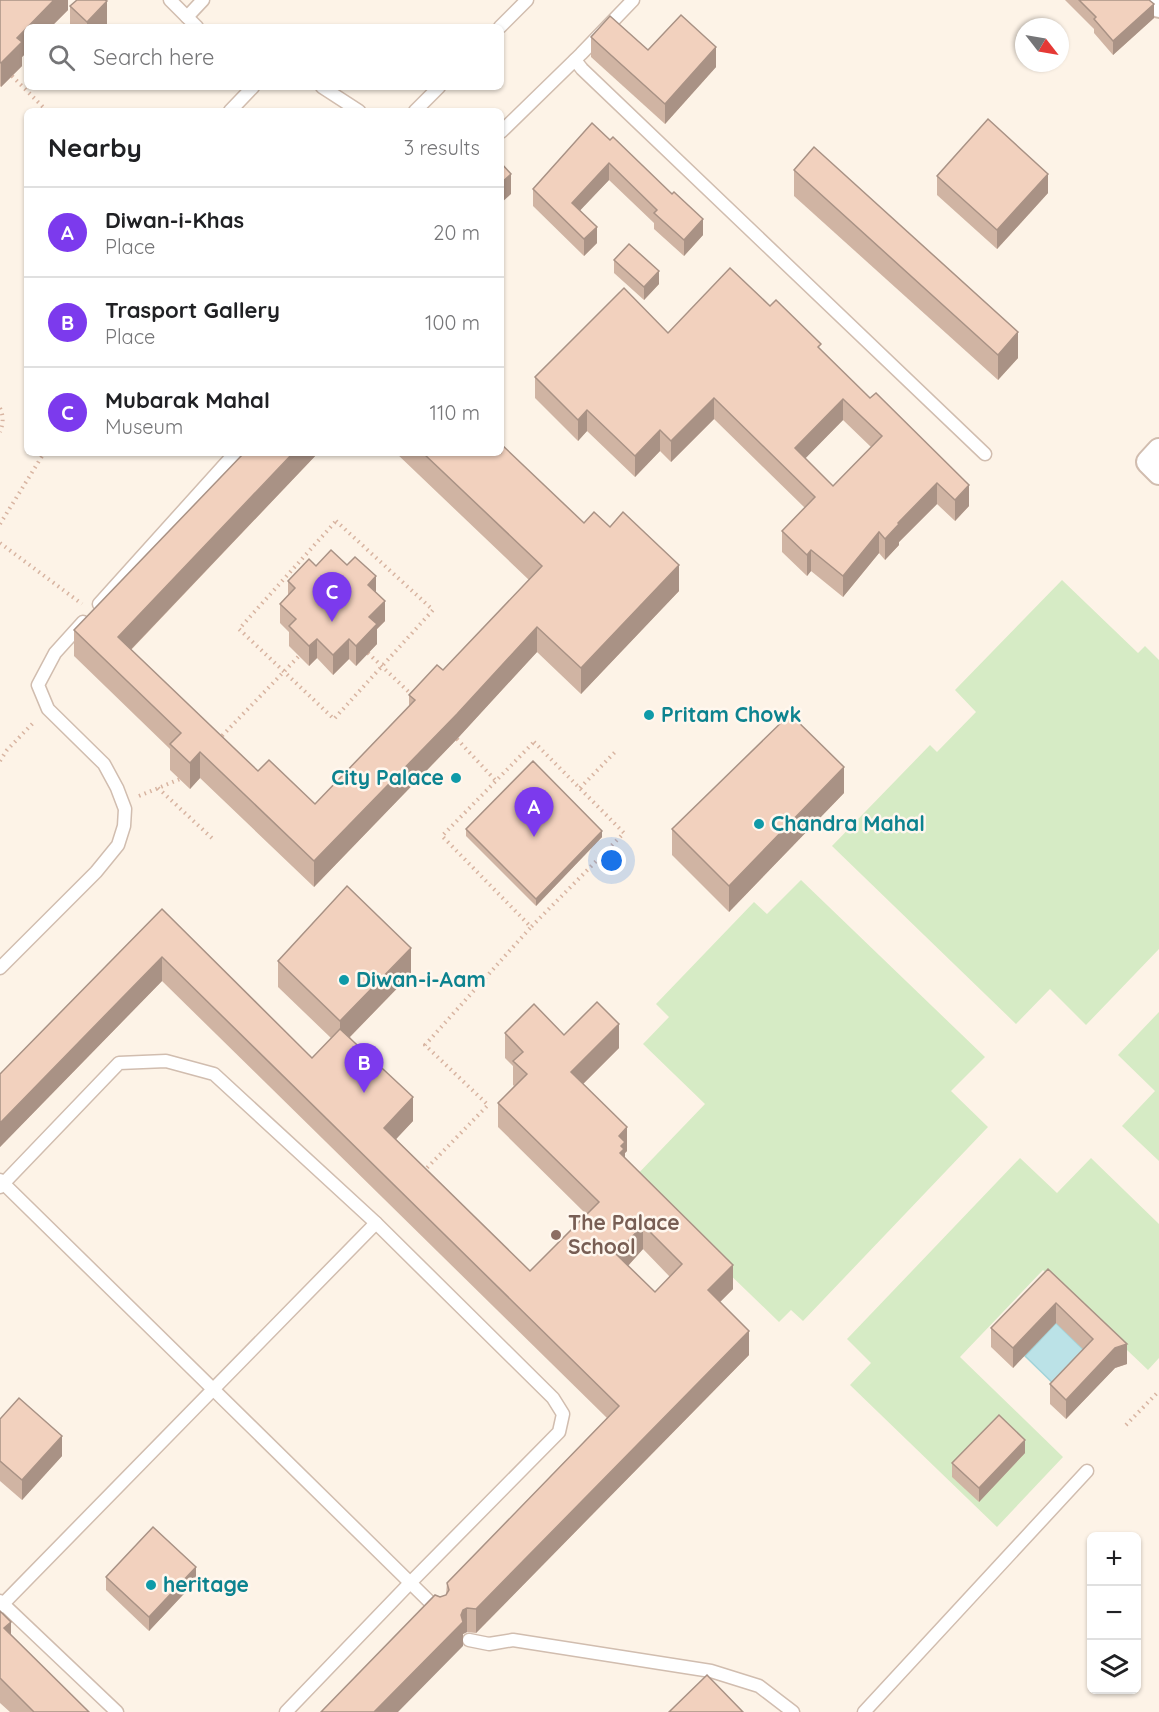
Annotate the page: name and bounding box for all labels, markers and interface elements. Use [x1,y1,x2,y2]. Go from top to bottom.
north arrow [1015,18,1069,72]
search box [24,24,504,90]
icon: search [45,41,78,74]
text: Search here [93,43,214,71]
text: Nearby [48,131,142,164]
text: 3 results [404,135,480,160]
text: Diwan-i-Khas [105,206,244,234]
text: A [61,220,74,245]
text: 20 m [433,220,480,245]
text: Place [105,234,155,259]
text: Trasport Gallery [105,296,280,324]
text: B [61,310,74,335]
text: 100 m [425,310,480,335]
text: Place [105,324,155,349]
text: Mubarak Mahal [105,386,270,414]
text: C [61,400,74,425]
text: 110 m [430,400,480,425]
text: Museum [105,414,183,439]
pin: C [312,572,352,622]
place label: Pritam Chowk [661,701,801,727]
marker: Pritam Chowk [642,708,656,722]
place label: City Palace [331,764,444,790]
marker: City Palace [449,771,463,785]
pin: A [514,788,554,837]
place label: Chandra Mahal [771,810,925,836]
marker: Chandra Mahal [752,817,766,831]
your location [597,846,626,875]
place label: Diwan-i-Aam [356,966,486,992]
marker: Diwan-i-Aam [337,973,351,987]
pin: B [344,1044,384,1093]
place label: The Palace School [568,1209,680,1259]
marker: The Palace School [549,1228,563,1242]
map controls [1087,1532,1141,1694]
button: + [1087,1532,1141,1586]
place label: heritage [163,1571,249,1597]
marker: heritage [144,1578,158,1592]
button: − [1087,1586,1141,1640]
button: layers [1087,1640,1141,1694]

